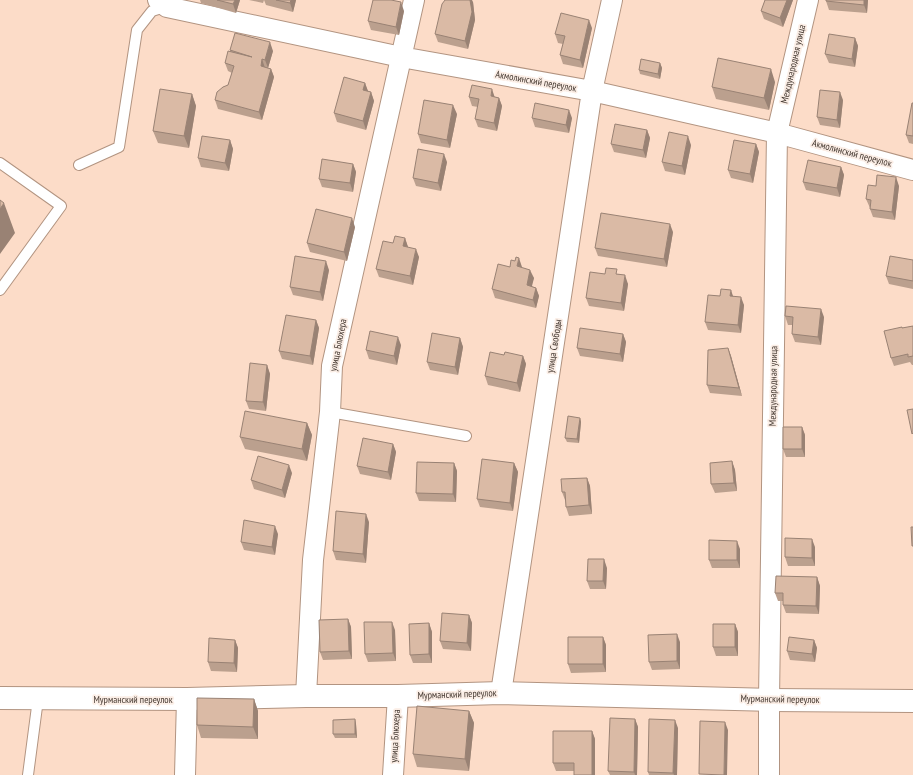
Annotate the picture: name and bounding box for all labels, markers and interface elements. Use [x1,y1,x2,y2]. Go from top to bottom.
street label: Международная улица [778,23,808,105]
street label: Акмолинский переулок [495,67,578,95]
street label: Акмолинский переулок [811,136,893,170]
street label: улица Блюхера [327,318,349,372]
street label: улица Свободы [543,318,565,374]
street label: Международная улица [766,346,780,426]
street label: Мурманский переулок [417,686,497,702]
street label: Мурманский переулок [740,692,820,706]
street label: Мурманский переулок [93,693,173,706]
street label: улица Блюхера [387,709,403,763]

